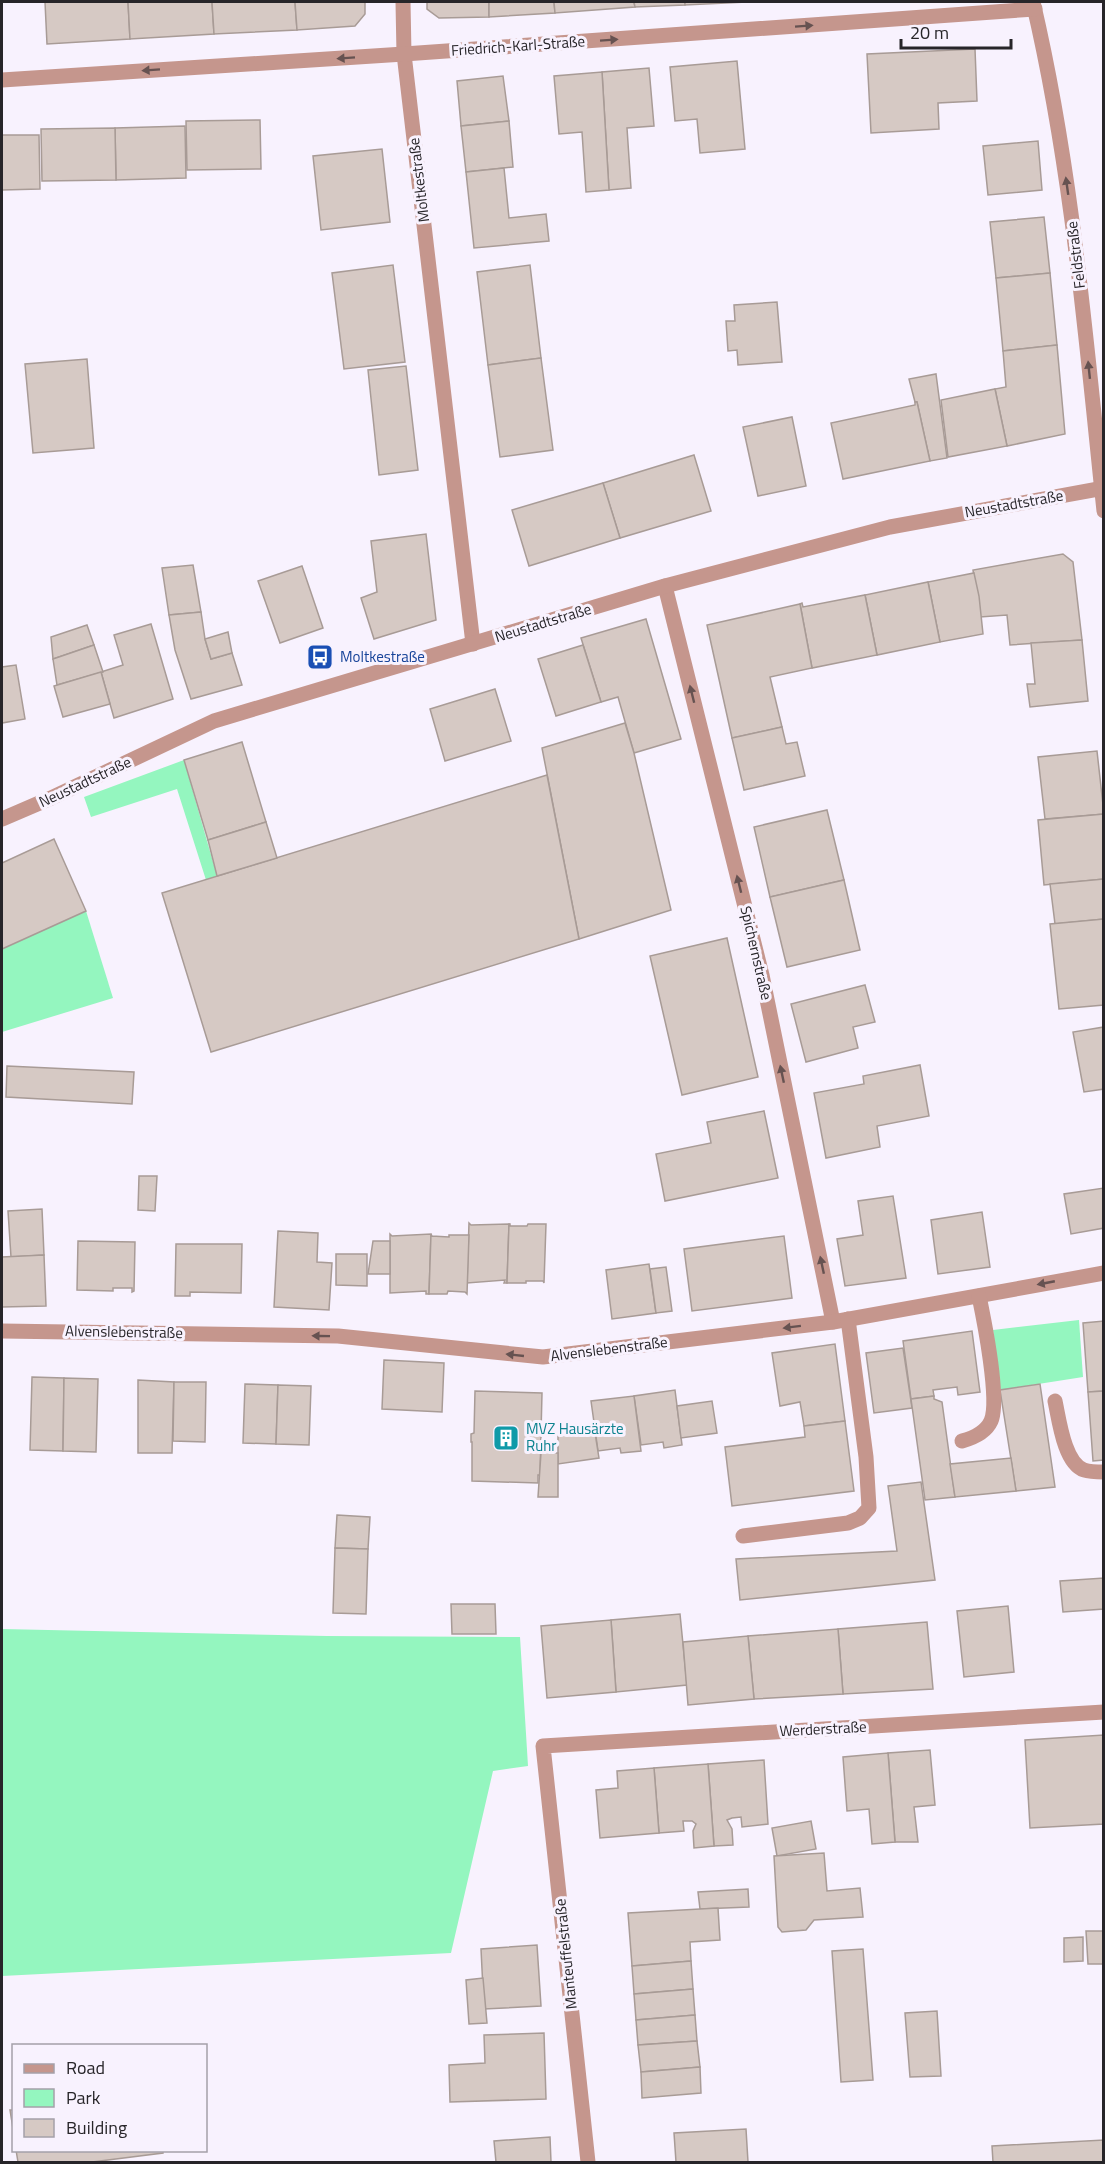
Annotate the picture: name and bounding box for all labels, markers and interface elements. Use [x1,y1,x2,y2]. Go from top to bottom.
scale bar [901,12,1010,50]
text: 20 m [910,19,949,46]
one-way arrow [794,21,813,30]
street label: Friedrich-Karl-Straße [450,29,586,62]
one-way arrow [600,35,619,44]
one-way arrow [336,53,355,63]
one-way arrow [142,65,161,75]
street label: Moltkestraße [402,137,435,224]
one-way arrow [1062,177,1071,196]
street label: Feldstraße [1060,220,1091,290]
one-way arrow [1084,360,1094,379]
street label: Neustadtstraße [963,484,1065,523]
street label: Neustadtstraße [492,597,594,648]
bus stop icon: Moltkestraße [305,642,335,672]
place label: Moltkestraße [340,645,425,668]
one-way arrow [686,685,696,704]
street label: Neustadtstraße [35,750,135,813]
one-way arrow [734,874,744,893]
street label: Spichernstraße [734,904,778,1002]
one-way arrow [777,1064,787,1083]
one-way arrow [816,1255,826,1274]
one-way arrow [1036,1279,1055,1288]
street label: Alvenslebenstraße [65,1319,183,1344]
one-way arrow [782,1322,801,1332]
street label: Alvenslebenstraße [549,1330,669,1367]
one-way arrow [311,1331,330,1341]
one-way arrow [505,1350,524,1359]
place label: MVZ Hausärzte Ruhr [526,1417,624,1457]
building icon: MVZ Hausärzte Ruhr [491,1423,521,1453]
street label: Werderstraße [779,1715,867,1742]
street label: Manteuffelstraße [548,1898,583,2010]
legend [12,2044,207,2152]
text: Road [66,2054,105,2081]
text: Park [66,2084,101,2111]
text: Building [66,2114,127,2141]

